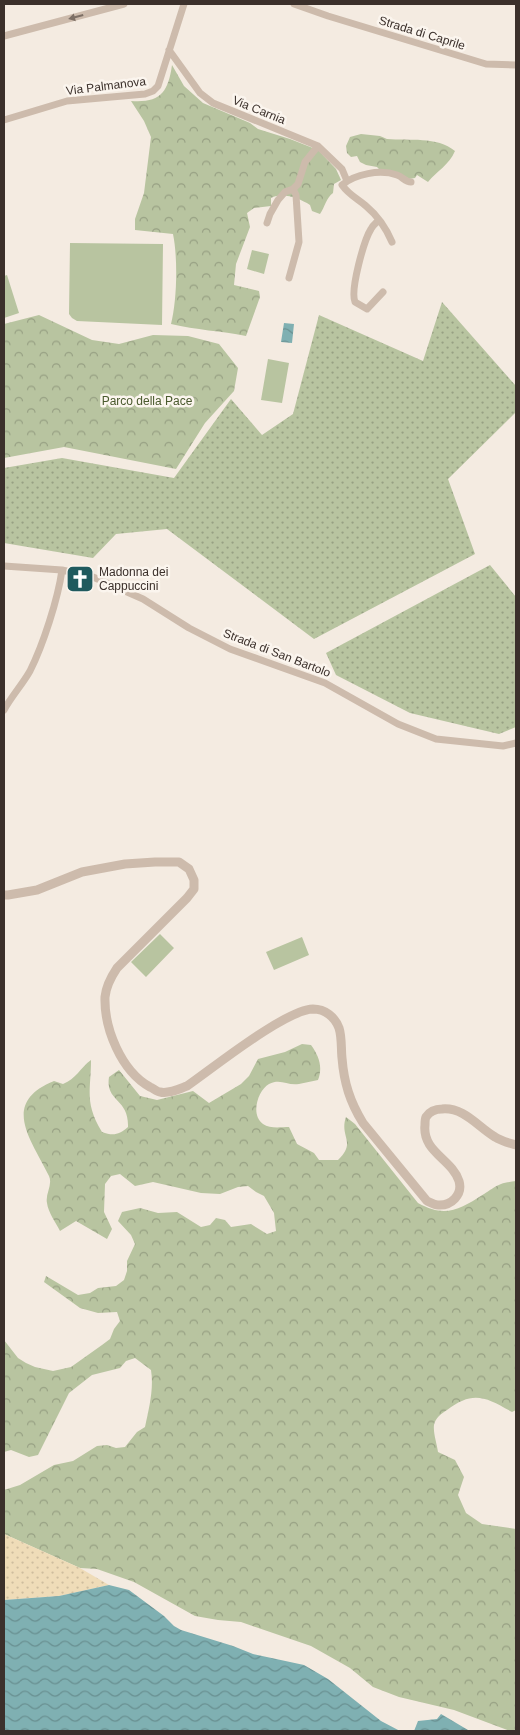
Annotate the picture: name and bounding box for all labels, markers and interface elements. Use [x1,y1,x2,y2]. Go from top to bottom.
one-way arrow [69,13,84,21]
street label: Strada di Caprile [377,13,467,53]
street label: Via Palmanova [65,74,147,98]
street label: Via Carnia [231,93,288,127]
park label: Parco della Pace [102,394,193,408]
church icon: Madonna dei Cappuccini [65,564,95,594]
place label: Madonna dei Cappuccini [99,565,168,593]
street label: Strada di San Bartolo [221,626,333,680]

